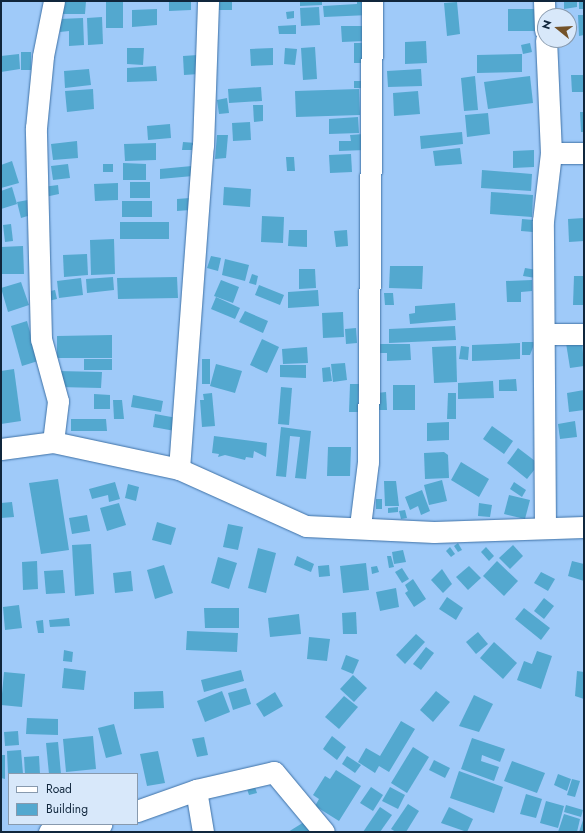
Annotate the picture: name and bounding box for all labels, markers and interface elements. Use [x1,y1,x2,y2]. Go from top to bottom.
north arrow [537,8,577,48]
text: N [538,18,555,31]
legend [8,773,138,825]
text: Road [46,780,72,798]
text: Building [46,800,88,818]

